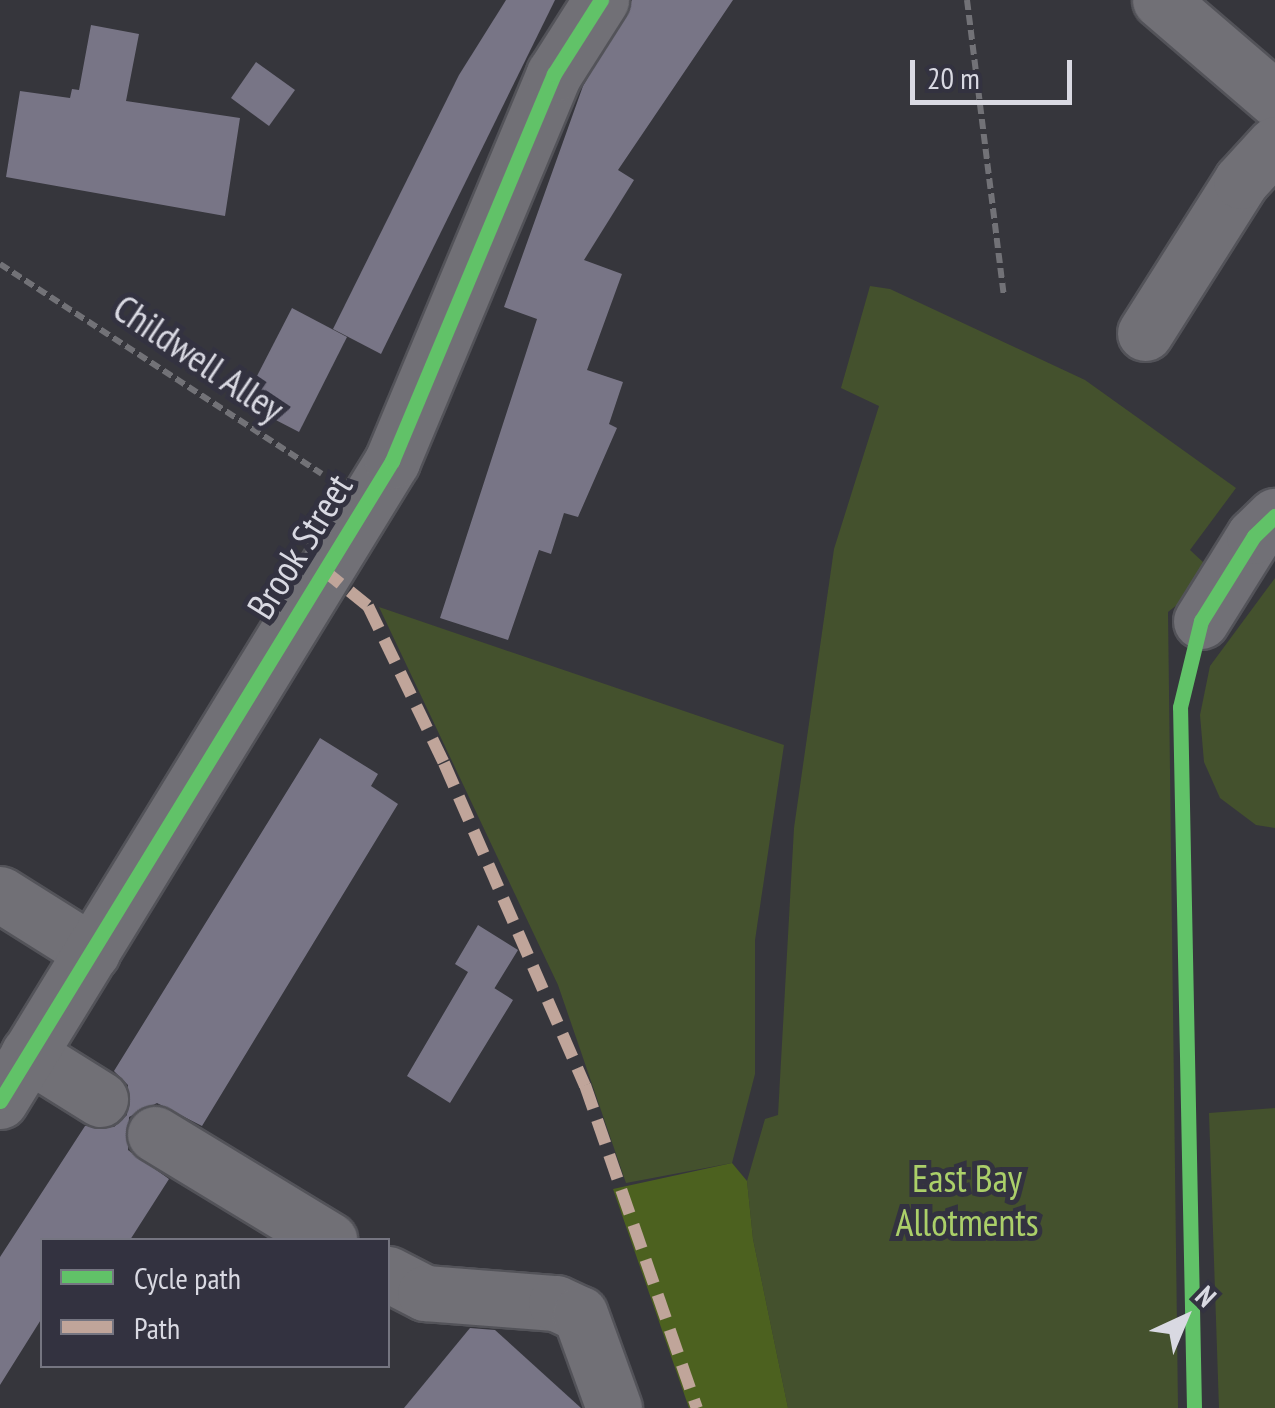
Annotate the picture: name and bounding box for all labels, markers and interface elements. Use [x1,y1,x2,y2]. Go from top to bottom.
scale bar [915,40,1078,102]
text: 20 m [927,58,980,97]
street label: Childwell Alley [105,284,293,432]
street label: Brook Street [237,465,361,627]
park label: East Bay Allotments [896,1155,1038,1244]
legend [40,1238,390,1368]
text: Cycle path [134,1258,241,1297]
north arrow [1135,1268,1235,1368]
text: N [1188,1277,1224,1315]
text: Path [134,1308,180,1347]

